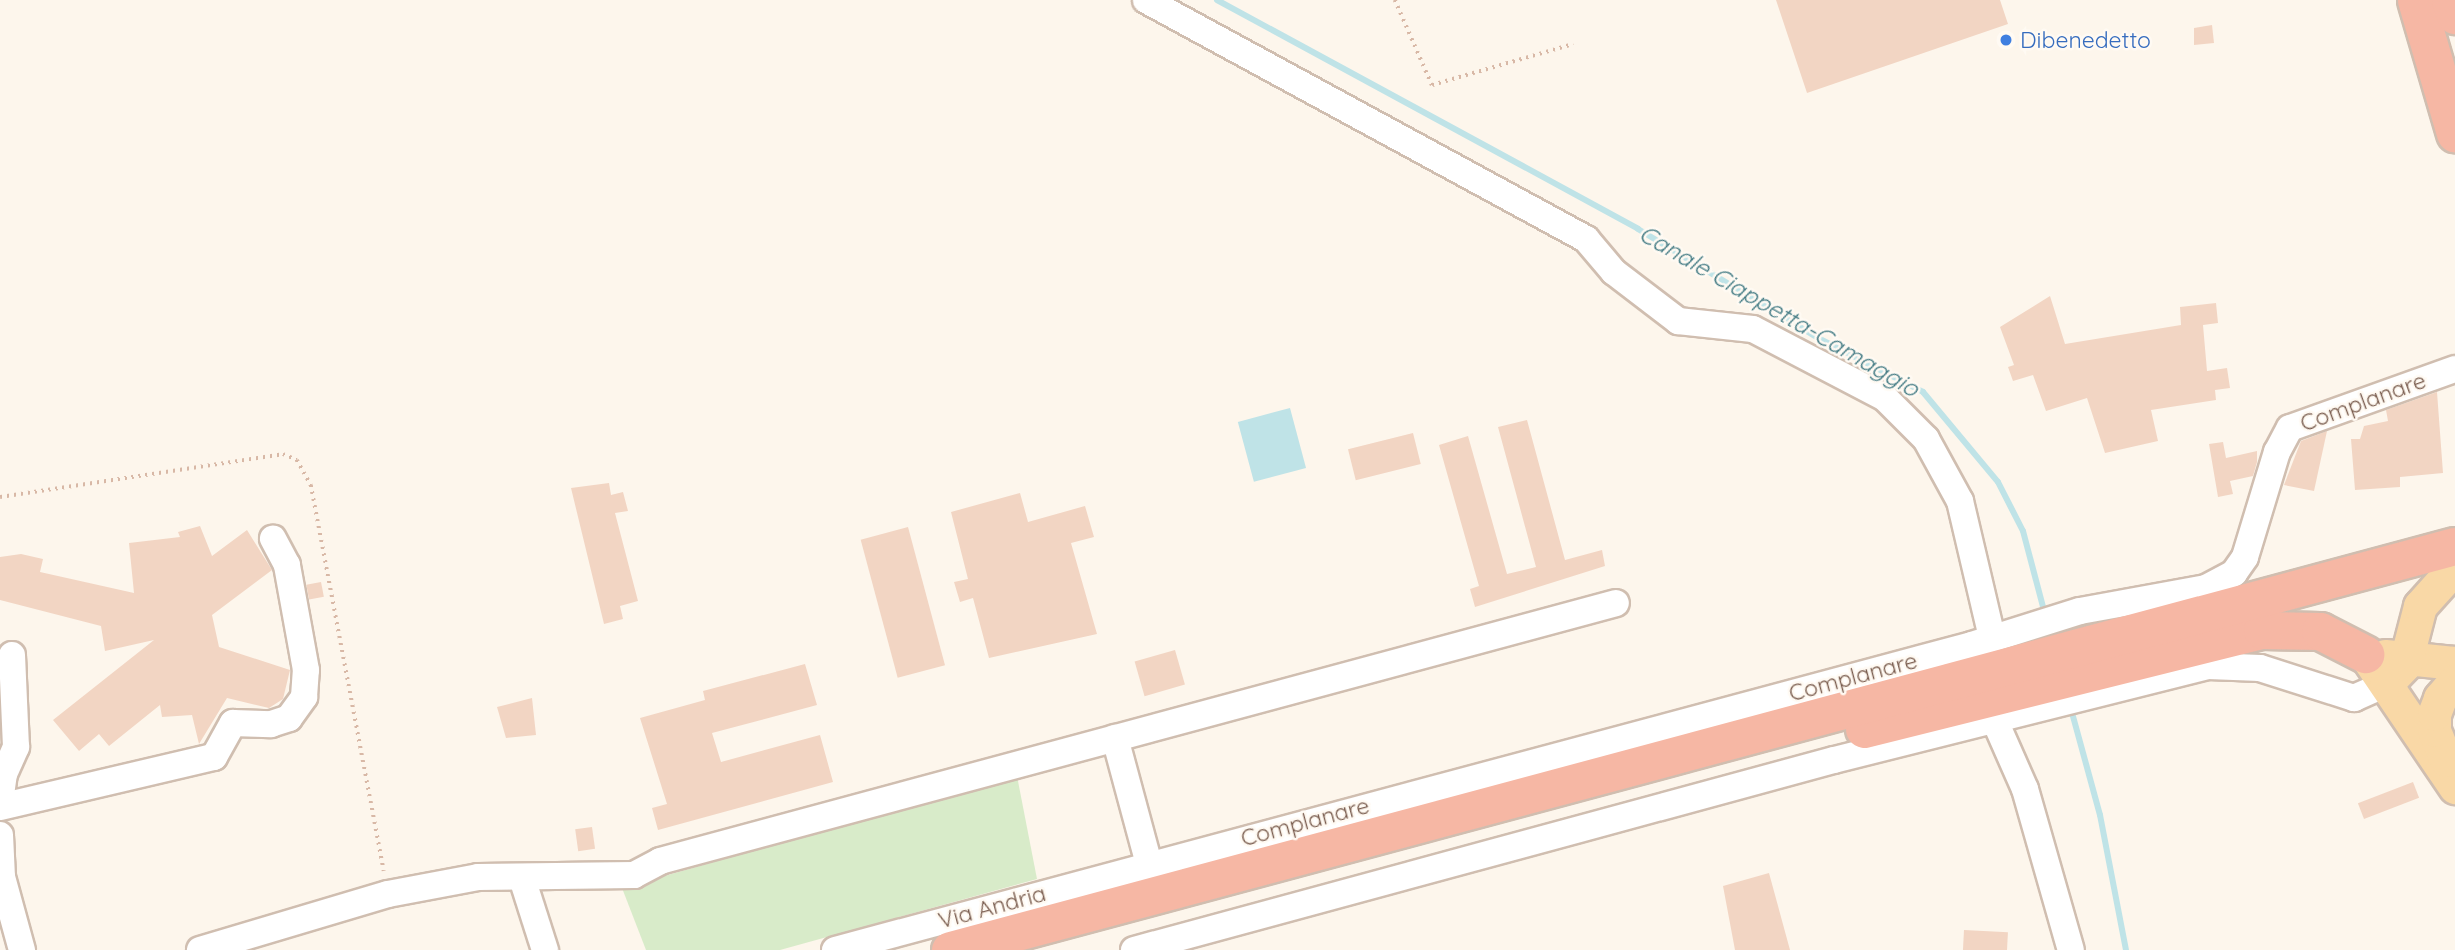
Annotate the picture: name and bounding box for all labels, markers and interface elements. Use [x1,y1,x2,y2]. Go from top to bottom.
place label: Dibenedetto [2020,26,2151,54]
marker: Dibenedetto [1998,32,2014,48]
water label: Canale Ciappetta-Camaggio [1634,219,1924,403]
street label: Complanare [2296,367,2430,437]
street label: Complanare [1786,647,1920,707]
street label: Complanare [1238,792,1372,852]
street label: Via Andria [935,879,1049,935]

